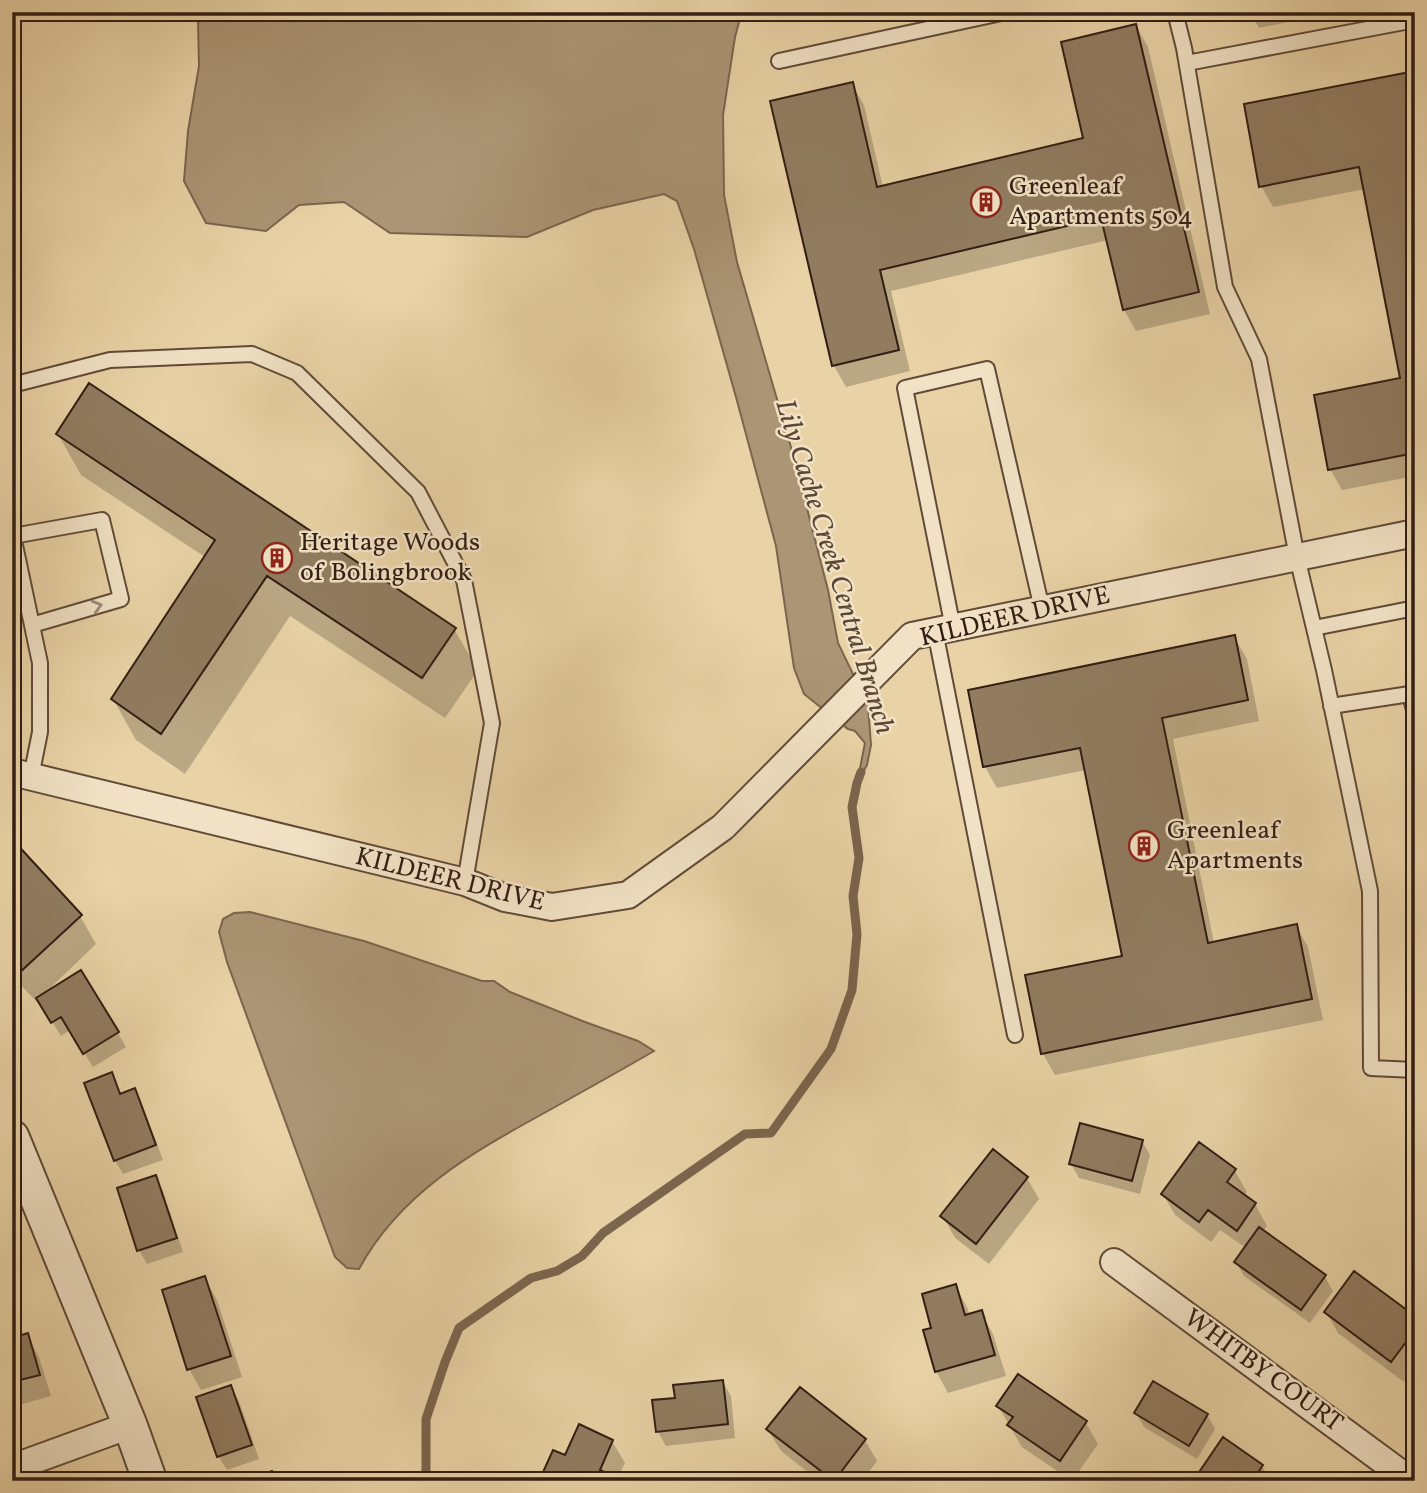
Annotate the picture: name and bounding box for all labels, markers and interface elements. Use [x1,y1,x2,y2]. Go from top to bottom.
place label: Greenleaf Apartments 504 [1009,169,1193,235]
building icon: Greenleaf Apartments 504 [969,185,1003,219]
water label: Lily Cache Creek Central Branch [764,395,904,739]
place label: Heritage Woods of Bolingbrook [300,525,480,591]
building icon: Heritage Woods of Bolingbrook [260,541,294,575]
street label: KILDEER DRIVE [916,578,1114,656]
one-way arrow [91,599,103,614]
place label: Greenleaf Apartments [1167,813,1303,879]
building icon: Greenleaf Apartments [1127,829,1161,863]
street label: KILDEER DRIVE [352,839,548,921]
street label: WHITBY COURT [1176,1301,1350,1441]

